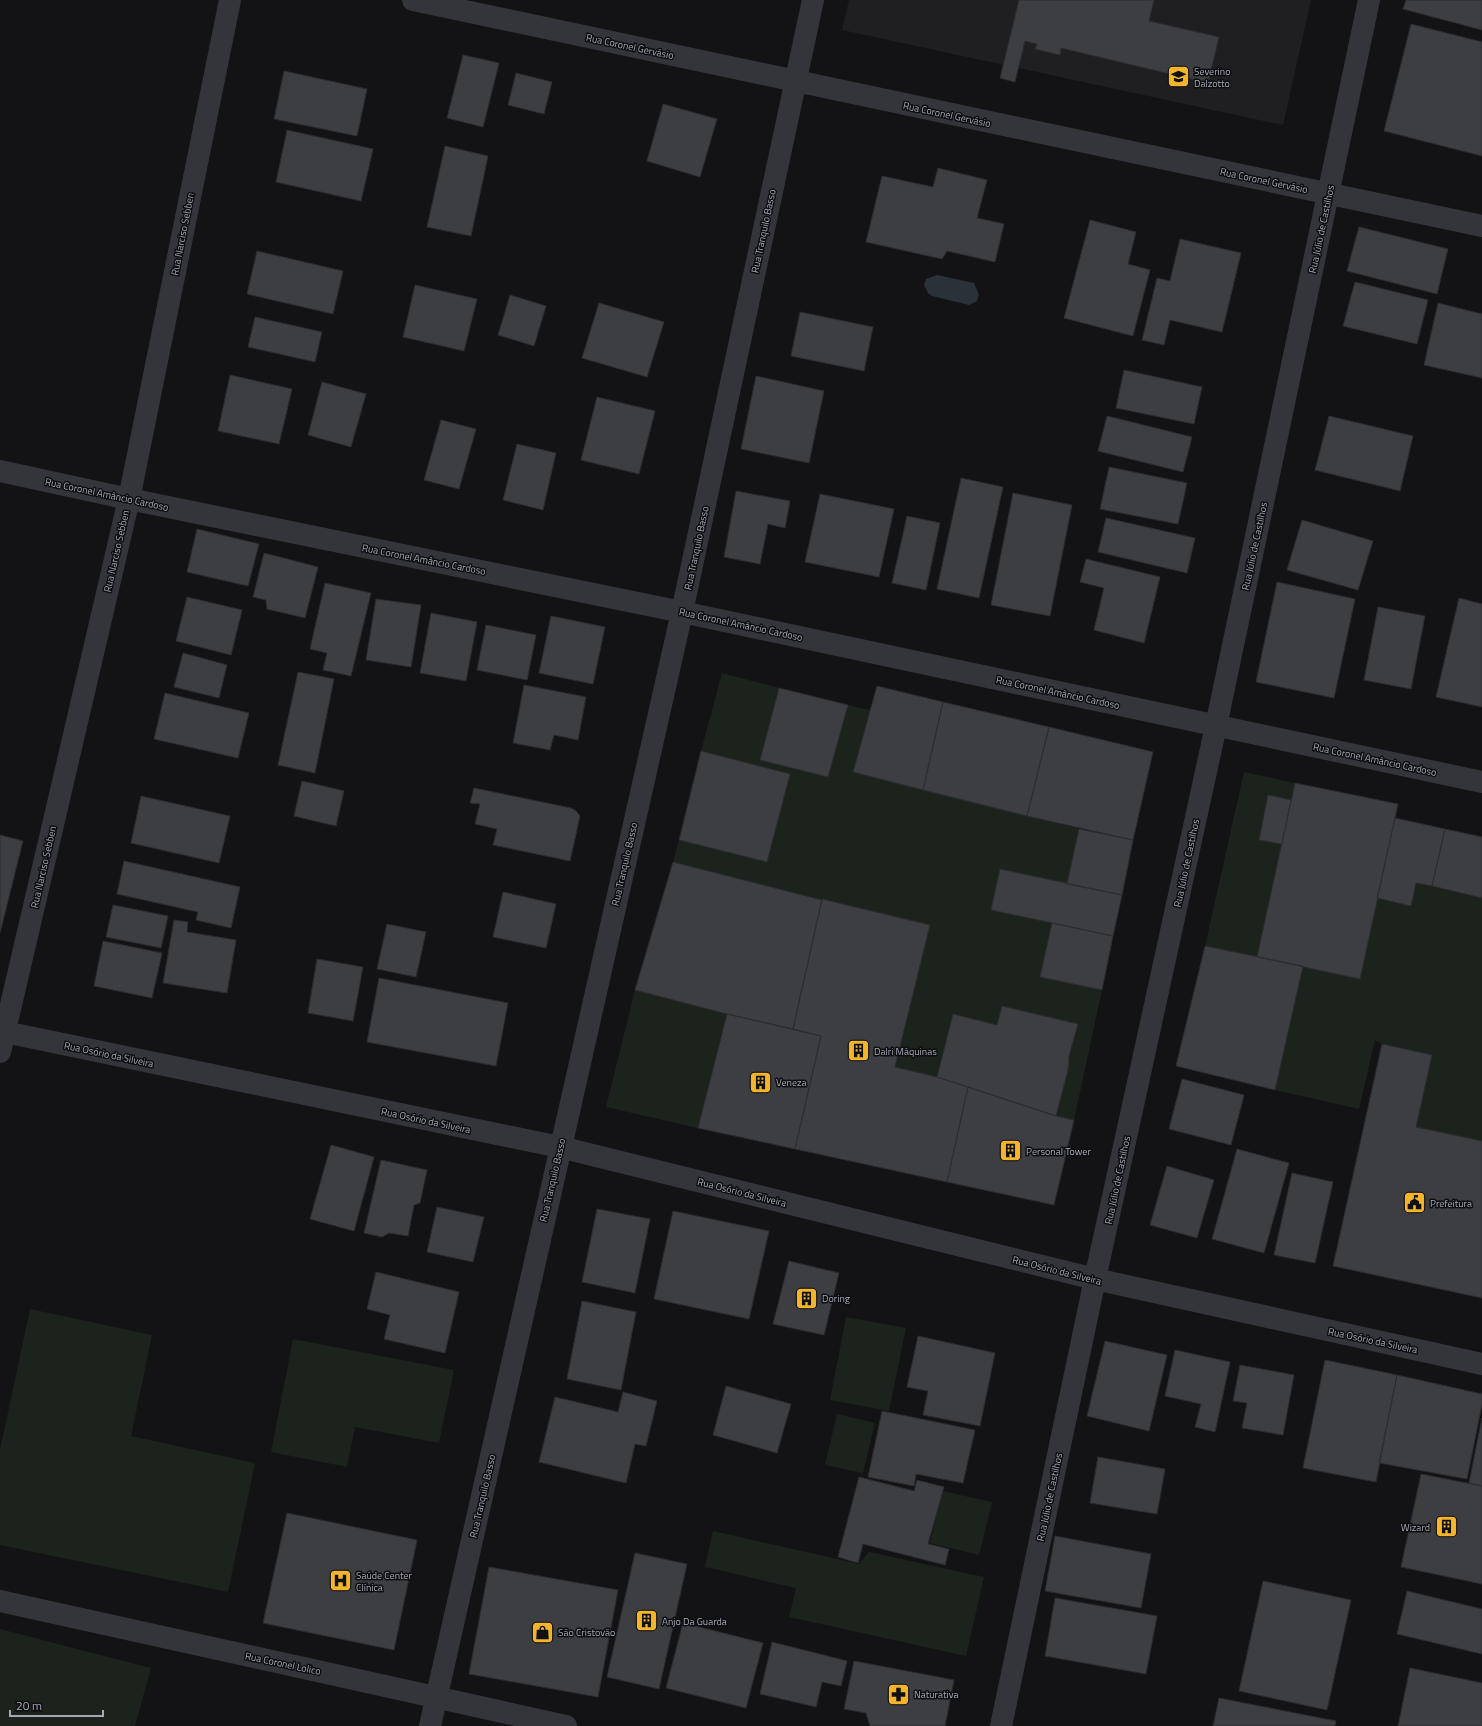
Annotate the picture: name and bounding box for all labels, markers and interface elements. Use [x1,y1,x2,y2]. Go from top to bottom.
street label: Rua Coronel Gervásio [585,30,675,63]
school or university icon: Severino Dalzotto [1165,64,1191,90]
place label: Severino Dalzotto [1194,64,1230,91]
street label: Rua Coronel Gervásio [902,98,992,131]
street label: Rua Coronel Gervásio [1219,164,1309,197]
street label: Rua Júlio de Castilhos [1305,183,1338,275]
street label: Rua Tranquilo Basso [747,188,780,274]
street label: Rua Narciso Sebben [167,191,198,277]
street label: Rua Coronel Amâncio Cardoso [44,474,170,515]
street label: Rua Júlio de Castilhos [1238,500,1271,592]
street label: Rua Tranquilo Basso [680,505,713,591]
street label: Rua Narciso Sebben [100,509,133,594]
street label: Rua Coronel Amâncio Cardoso [361,540,487,579]
street label: Rua Coronel Amâncio Cardoso [678,604,804,645]
street label: Rua Coronel Amâncio Cardoso [995,672,1121,713]
street label: Rua Coronel Amâncio Cardoso [1312,739,1438,780]
street label: Rua Júlio de Castilhos [1170,817,1203,909]
street label: Rua Tranquilo Basso [608,821,641,907]
street label: Rua Narciso Sebben [27,825,60,910]
street label: Rua Osório da Silveira [63,1038,155,1071]
building icon: Dalri Máquinas [845,1038,871,1064]
place label: Dalri Máquinas [874,1044,937,1059]
building icon: Veneza [747,1069,773,1095]
place label: Veneza [776,1075,807,1090]
street label: Rua Osório da Silveira [380,1104,472,1137]
street label: Rua Júlio de Castilhos [1101,1134,1134,1226]
street label: Rua Tranquilo Basso [536,1137,569,1223]
building icon: Personal Tower [997,1138,1023,1164]
place label: Personal Tower [1026,1144,1091,1159]
street label: Rua Osório da Silveira [696,1174,788,1211]
public building icon: Prefeitura [1401,1190,1427,1216]
place label: Prefeitura [1430,1196,1472,1211]
street label: Rua Osório da Silveira [1011,1252,1103,1289]
building icon: Doring [793,1285,819,1311]
place label: Doring [822,1291,850,1306]
street label: Rua Osório da Silveira [1327,1324,1419,1357]
street label: Rua Júlio de Castilhos [1033,1451,1066,1543]
street label: Rua Tranquilo Basso [466,1453,499,1539]
building icon: Wizard [1433,1514,1459,1540]
place label: Wizard [1401,1520,1430,1535]
hospital icon: Saúde Center Clínica [327,1568,353,1594]
place label: Saúde Center Clínica [356,1568,413,1595]
building icon: Anjo Da Guarda [634,1608,660,1634]
place label: Anjo Da Guarda [662,1614,727,1629]
shop icon: São Cristovão [530,1619,556,1645]
place label: São Cristovão [558,1625,615,1640]
street label: Rua Coronel Lolico [244,1648,322,1679]
pharmacy icon: Naturativa [886,1681,912,1707]
place label: Naturativa [914,1687,959,1702]
scale bar [10,1692,103,1718]
text: 20 m [16,1696,42,1715]

